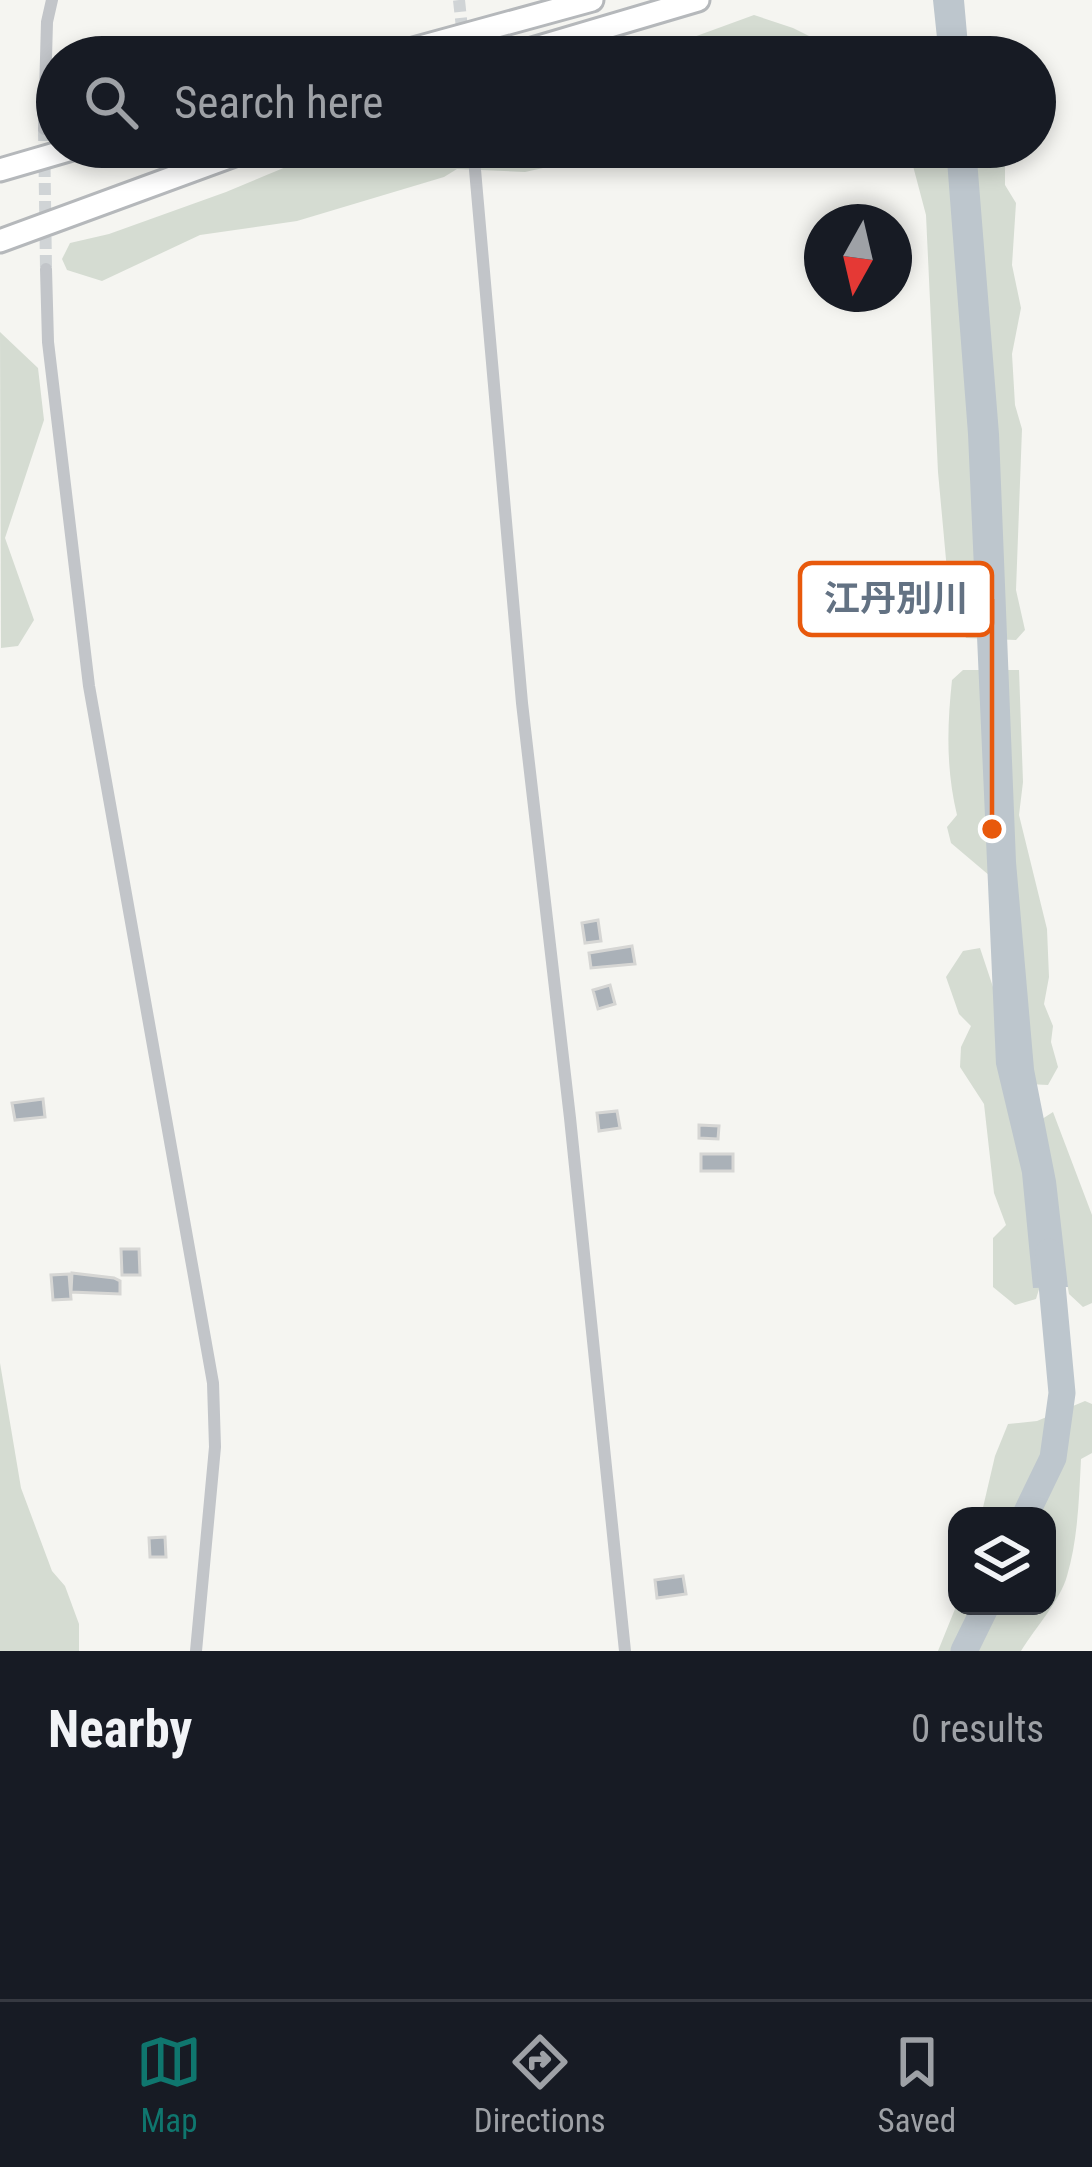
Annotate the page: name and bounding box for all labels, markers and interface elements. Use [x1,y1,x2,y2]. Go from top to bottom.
search box [36,36,1056,168]
icon: search [78,69,144,135]
text: Search here [174,76,383,129]
north arrow [804,204,912,312]
callout: 江丹別川 [800,563,992,635]
text: 江丹別川 [824,578,968,620]
map controls [948,1507,1056,1615]
button: layers [948,1507,1056,1615]
text: Nearby [48,1700,192,1759]
text: 0 results [911,1706,1044,1752]
tab: Map [136,2029,202,2140]
tab: Directions [474,2029,606,2140]
tab: Saved [878,2029,956,2140]

